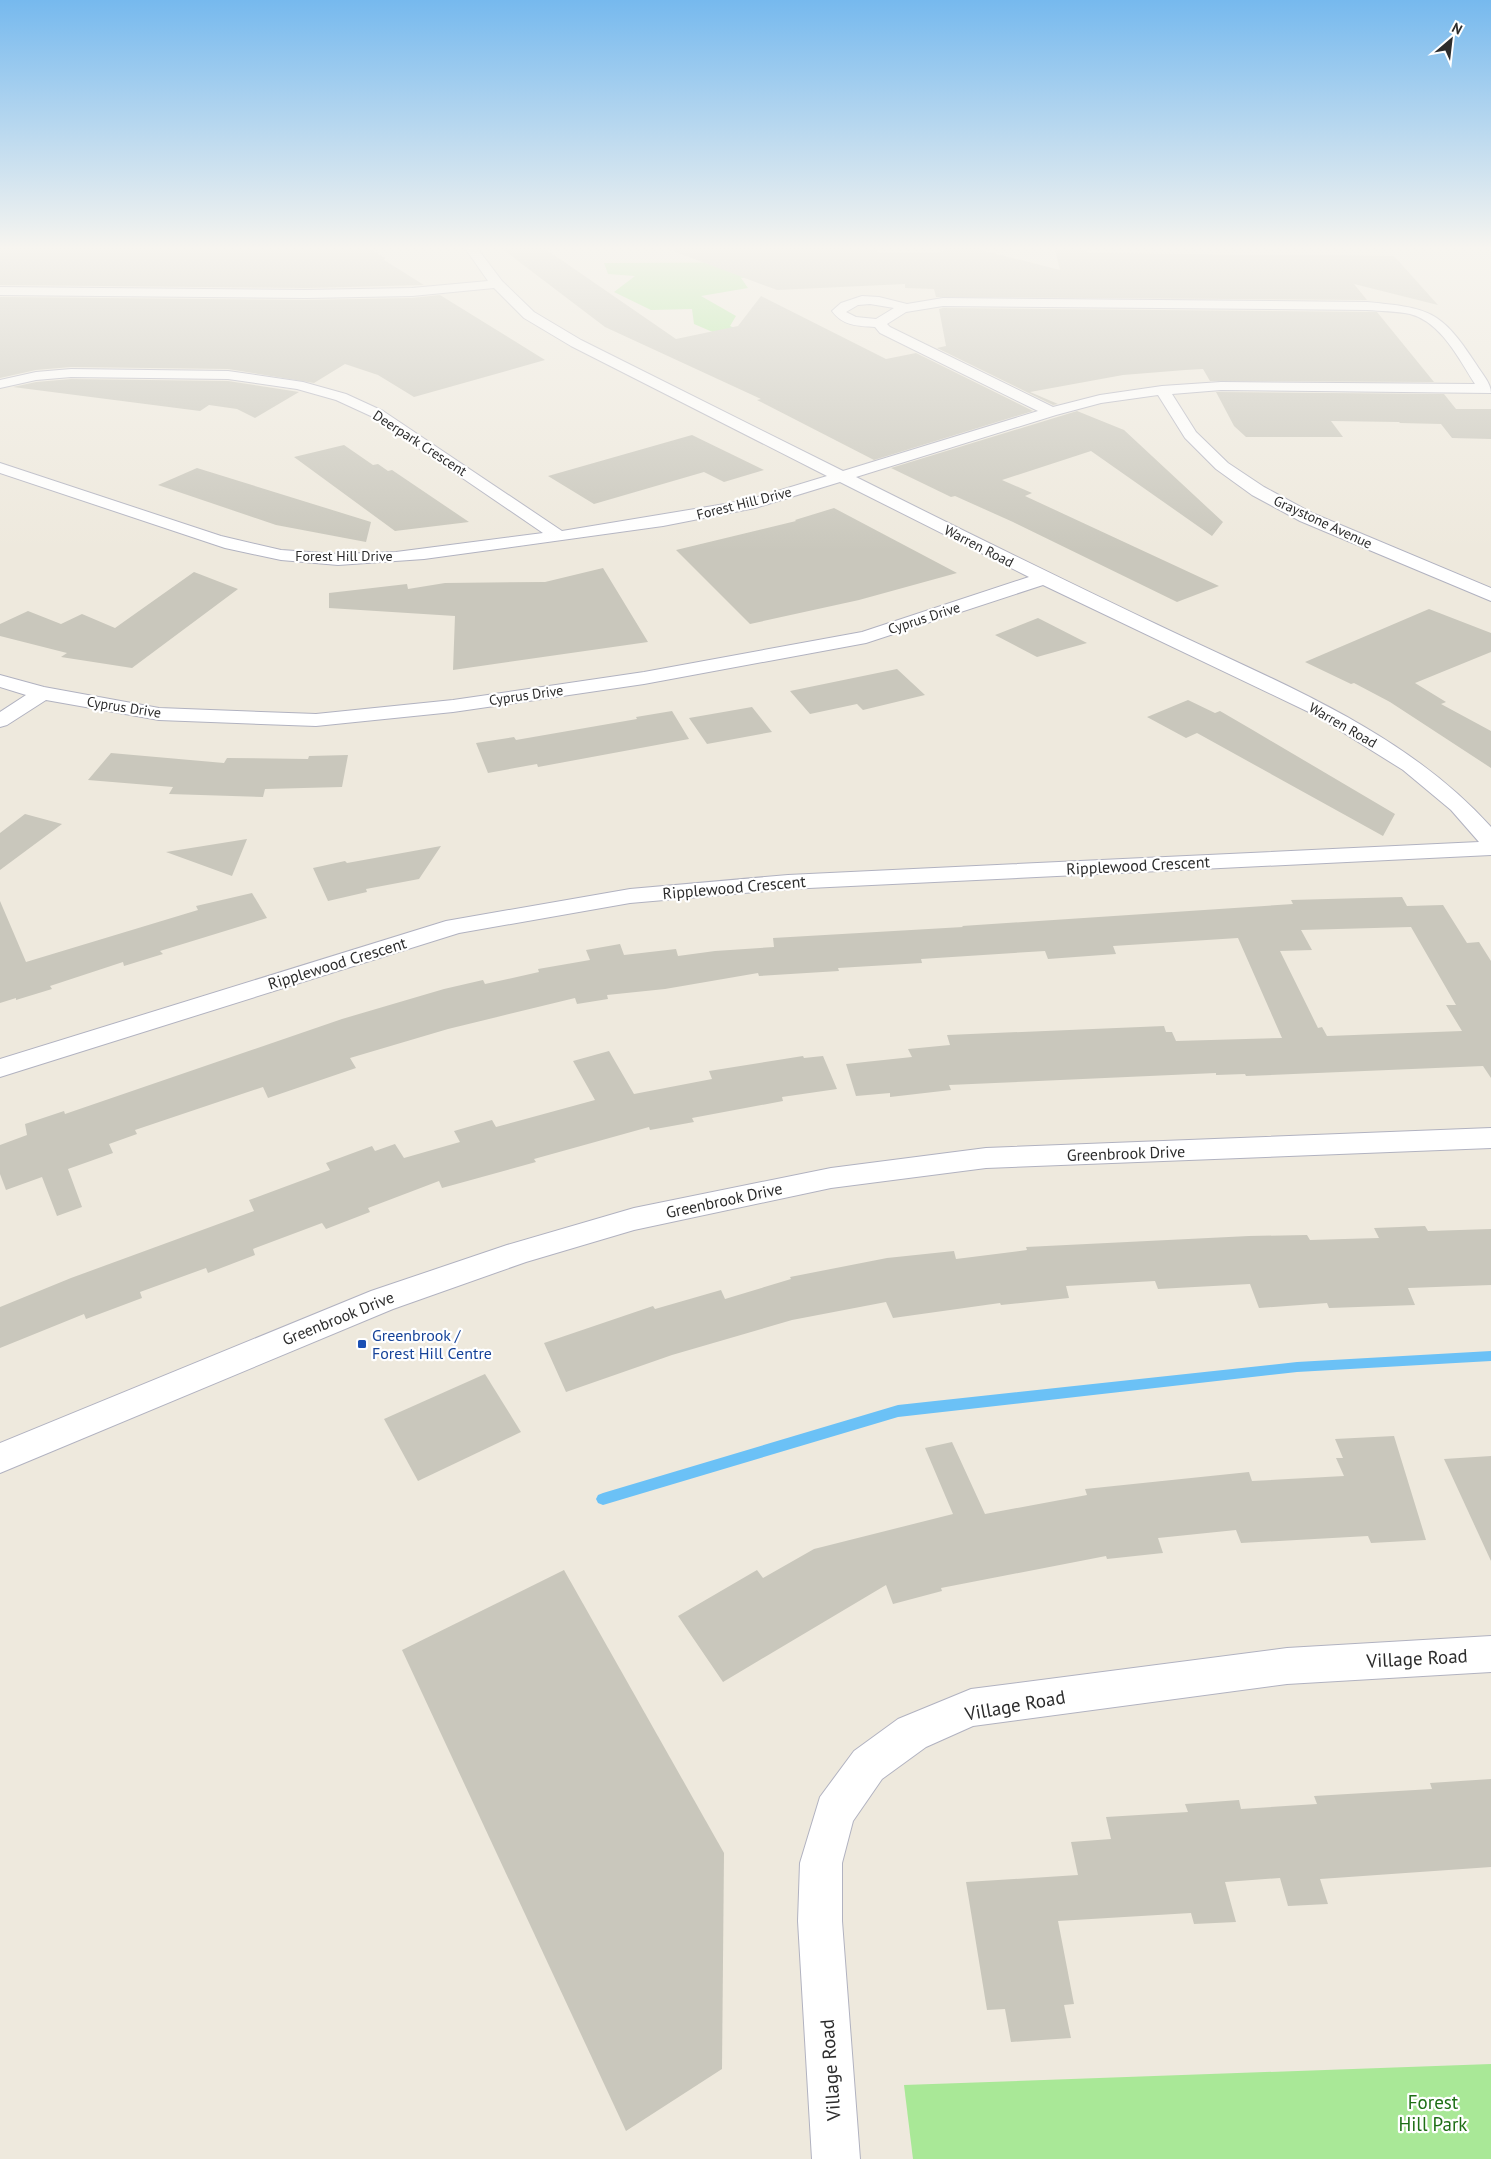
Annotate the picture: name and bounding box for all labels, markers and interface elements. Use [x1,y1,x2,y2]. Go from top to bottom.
north arrow [1426,15,1476,65]
text: N [1449,18,1465,39]
street label: Deerpark Crescent [370,406,471,480]
street label: Forest Hill Drive [695,482,793,524]
street label: Graystone Avenue [1271,491,1375,553]
street label: Warren Road [941,521,1017,571]
street label: Forest Hill Drive [295,547,393,565]
street label: Cyprus Drive [886,598,962,638]
street label: Cyprus Drive [488,681,564,709]
street label: Cyprus Drive [86,692,162,722]
street label: Warren Road [1306,698,1380,752]
street label: Ripplewood Crescent [1066,851,1211,879]
street label: Ripplewood Crescent [662,871,807,903]
street label: Ripplewood Crescent [265,932,409,994]
street label: Greenbrook Drive [1066,1141,1186,1165]
street label: Greenbrook Drive [664,1178,784,1222]
street label: Greenbrook Drive [279,1287,397,1349]
place label: Greenbrook / Forest Hill Centre [372,1325,492,1363]
marker: Greenbrook / Forest Hill Centre [356,1338,368,1350]
street label: Village Road [1365,1643,1468,1673]
street label: Village Road [962,1684,1067,1726]
street label: Village Road [814,2019,846,2122]
park label: Forest Hill Park [1399,2090,1467,2136]

